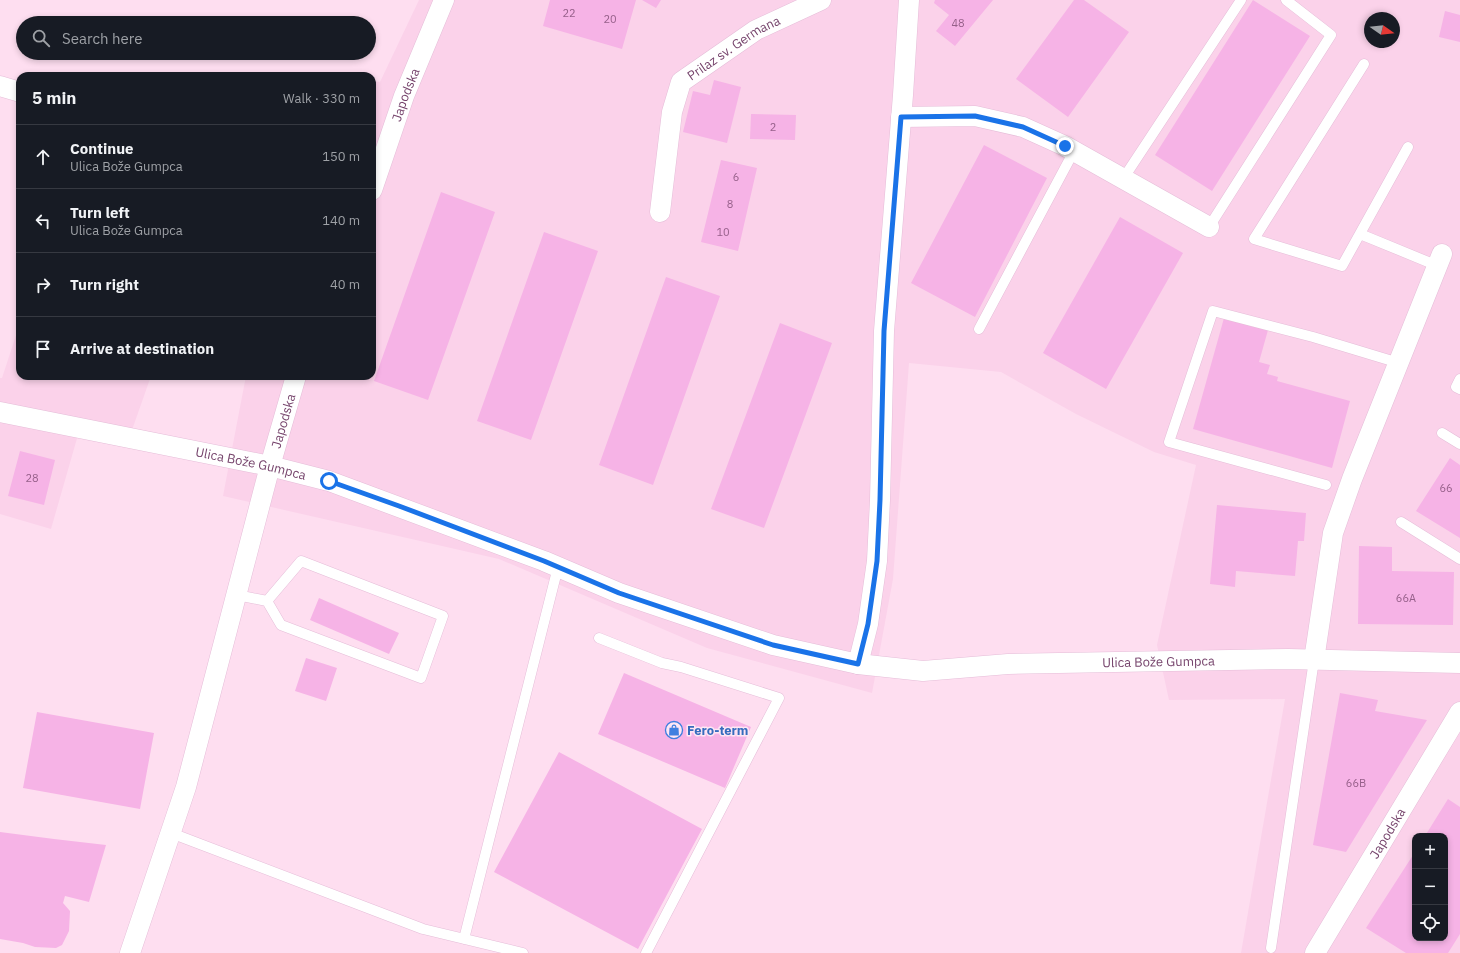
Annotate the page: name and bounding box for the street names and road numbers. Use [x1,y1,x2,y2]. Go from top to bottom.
street label: Prilaz sv. Germana [684,12,783,84]
street label: Japodska [387,65,423,124]
street label: Japodska [267,392,299,450]
street label: Ulica Bože Gumpca [194,443,308,483]
street label: Ulica Bože Gumpca [1102,652,1215,671]
street label: Japodska [1365,805,1409,861]

